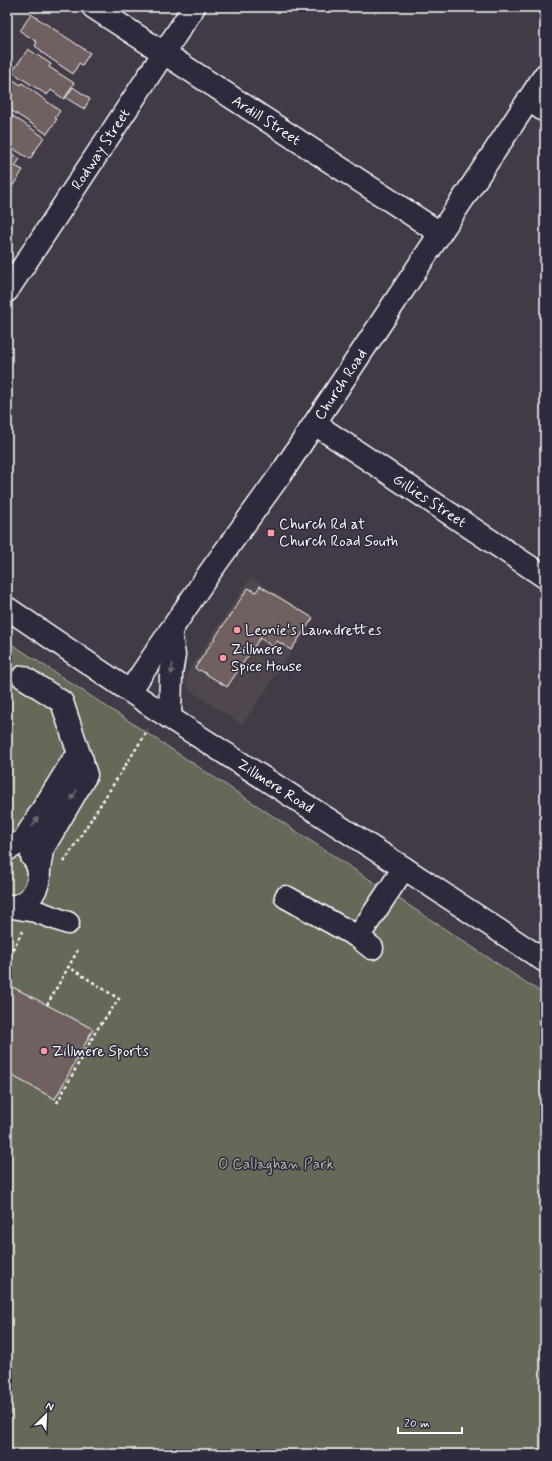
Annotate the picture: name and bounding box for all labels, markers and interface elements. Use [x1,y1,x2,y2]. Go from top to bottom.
street label: Ardill Street [228,91,304,151]
street label: Rodway Street [67,105,136,194]
street label: Church Road [310,345,372,424]
street label: Gillies Street [389,470,470,533]
place label: Church Rd at Church Road South [279,515,398,552]
marker: Church Rd at Church Road South [266,528,276,538]
place label: Leonie's Laundrettes [245,621,382,641]
marker: Leonie's Laundrettes [232,625,242,635]
place label: Zillmere Spice House [231,640,302,677]
marker: Zillmere Spice House [218,653,228,663]
one-way arrow [169,663,175,675]
street label: Zillmere Road [233,754,317,819]
one-way arrow [71,789,78,801]
one-way arrow [31,817,39,827]
place label: Zillmere Sports [52,1042,149,1062]
marker: Zillmere Sports [39,1046,49,1056]
park label: O Callaghan Park [218,1155,334,1175]
north arrow [26,1395,66,1435]
text: N [43,1399,56,1415]
scale bar [398,1409,462,1435]
text: 20 m [404,1416,430,1432]

